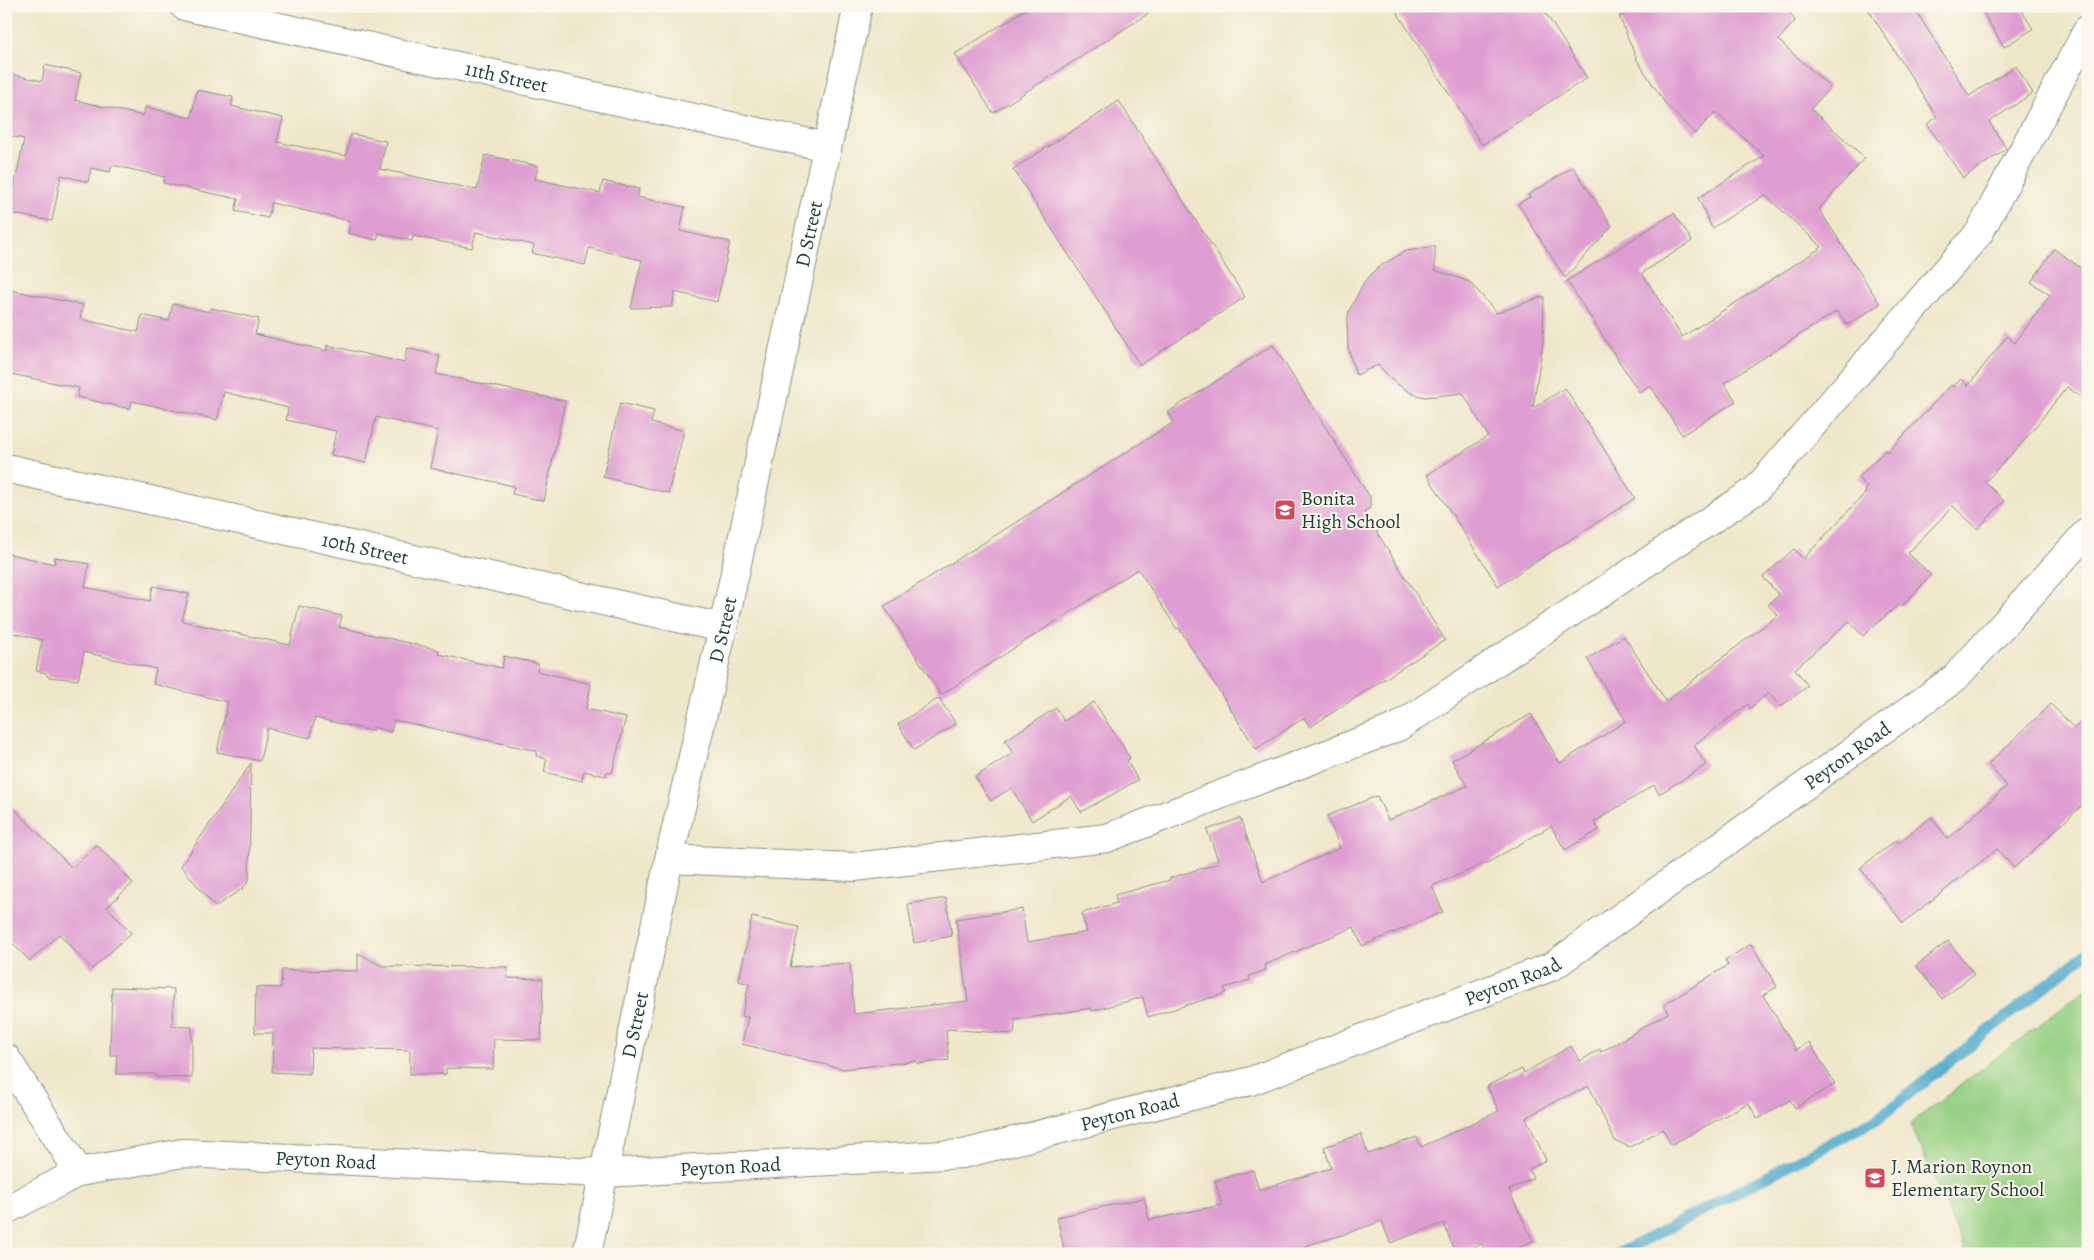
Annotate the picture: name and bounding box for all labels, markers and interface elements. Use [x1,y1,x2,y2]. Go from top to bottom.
street label: 11th Street [462,55,551,99]
street label: D Street [789,198,829,270]
place label: Bonita High School [1301,485,1400,535]
school or university icon: Bonita High School [1273,498,1297,522]
street label: 10th Street [319,526,411,571]
street label: D Street [702,594,744,666]
street label: Peyton Road [1798,715,1897,796]
street label: Peyton Road [1461,951,1567,1012]
street label: D Street [615,989,655,1061]
street label: Peyton Road [1077,1087,1182,1138]
street label: Peyton Road [275,1144,377,1176]
street label: Peyton Road [679,1151,782,1183]
place label: J. Marion Roynon Elementary School [1891,1153,2044,1203]
school or university icon: J. Marion Roynon Elementary School [1863,1166,1887,1190]

